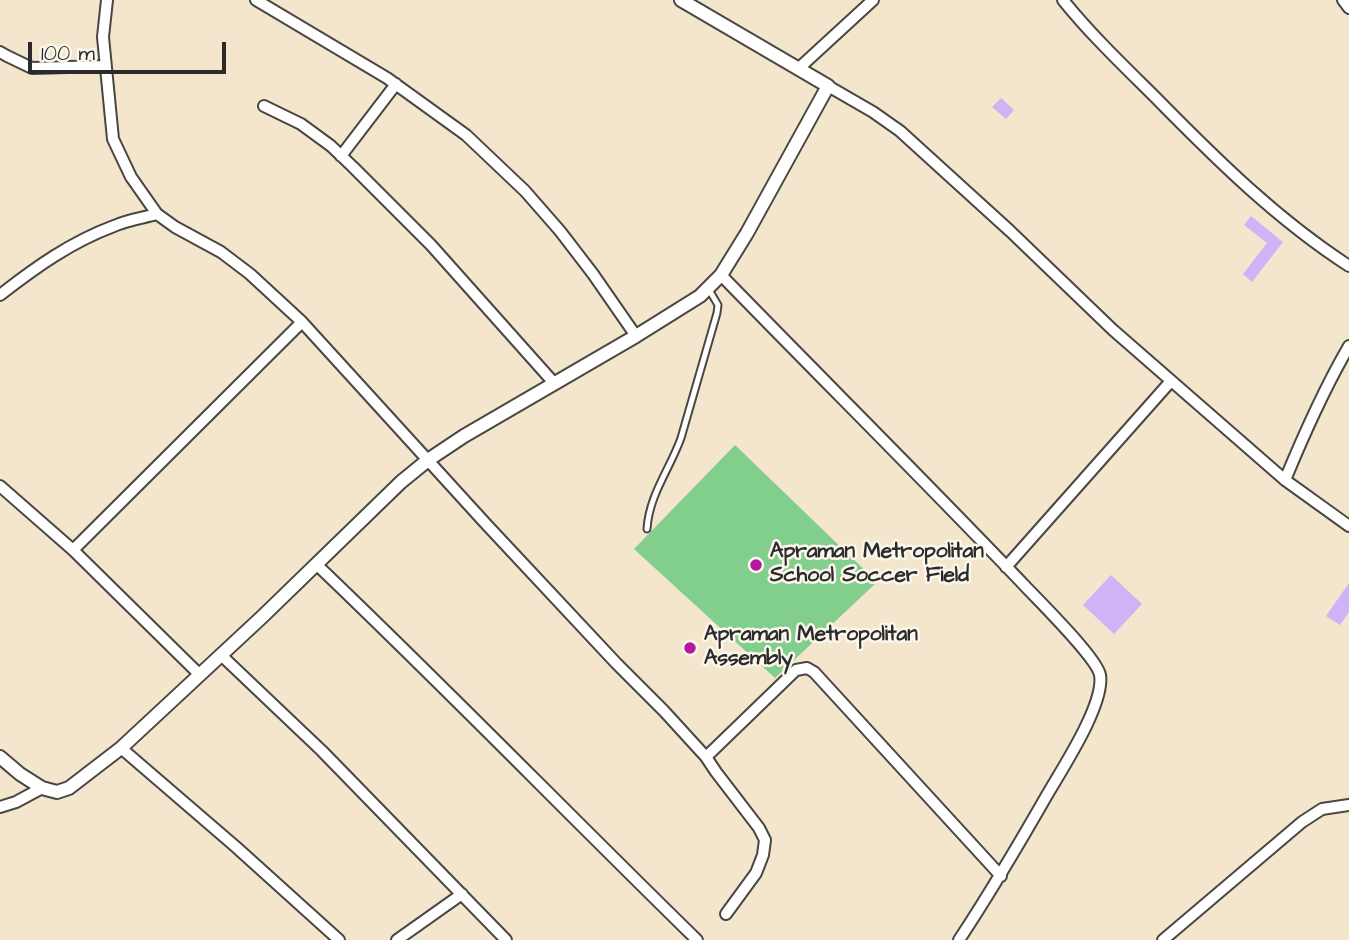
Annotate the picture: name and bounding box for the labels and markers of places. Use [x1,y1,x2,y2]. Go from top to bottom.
place label: Apraman Metropolitan School Soccer Field [770,540,984,590]
marker: Apraman Metropolitan School Soccer Field [748,557,764,573]
place label: Apraman Metropolitan Assembly [704,623,918,673]
marker: Apraman Metropolitan Assembly [682,640,698,656]

